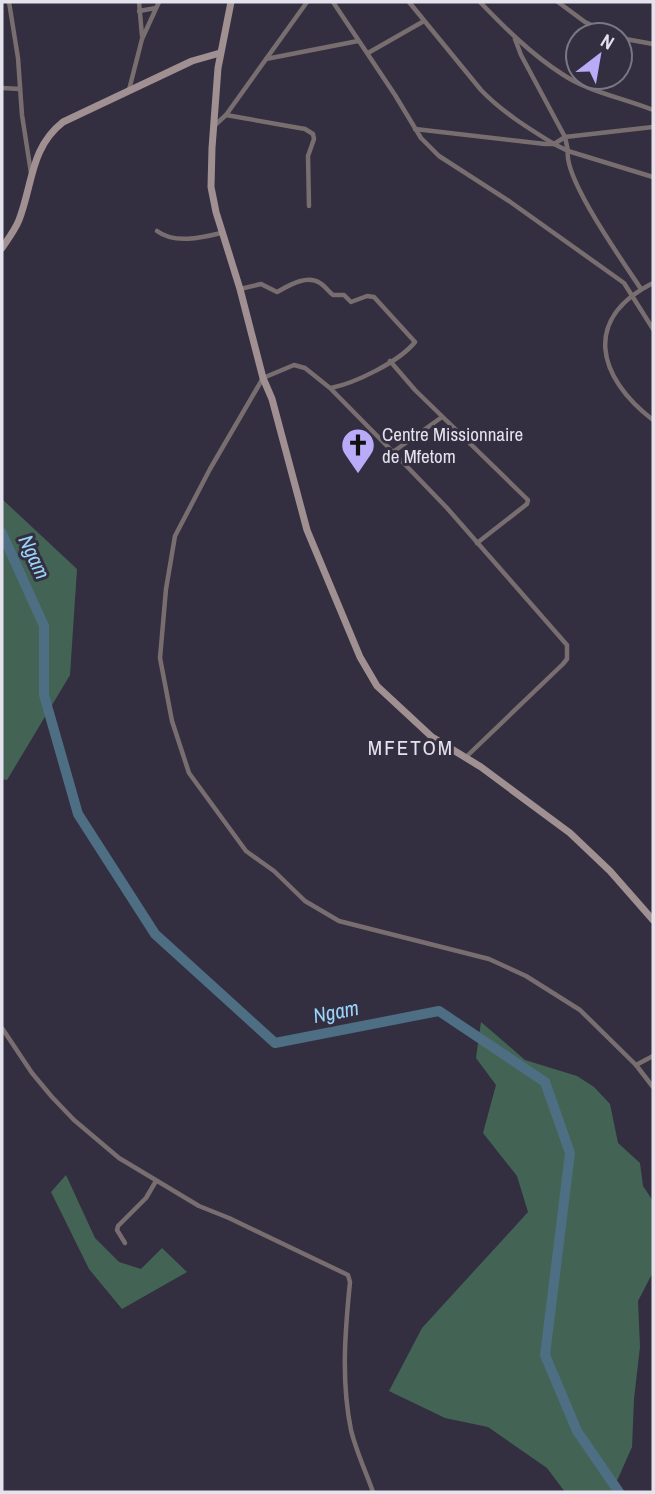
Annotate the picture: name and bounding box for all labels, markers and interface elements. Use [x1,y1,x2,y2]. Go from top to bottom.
north arrow [564,21,634,91]
text: N [596,27,619,55]
place label: Centre Missionnaire de Mfetom [382,421,523,469]
church icon: Centre Missionnaire de Mfetom [339,426,377,475]
water label: Ngam [12,530,57,584]
district label: MFETOM [368,733,454,762]
water label: Ngam [311,993,361,1030]

